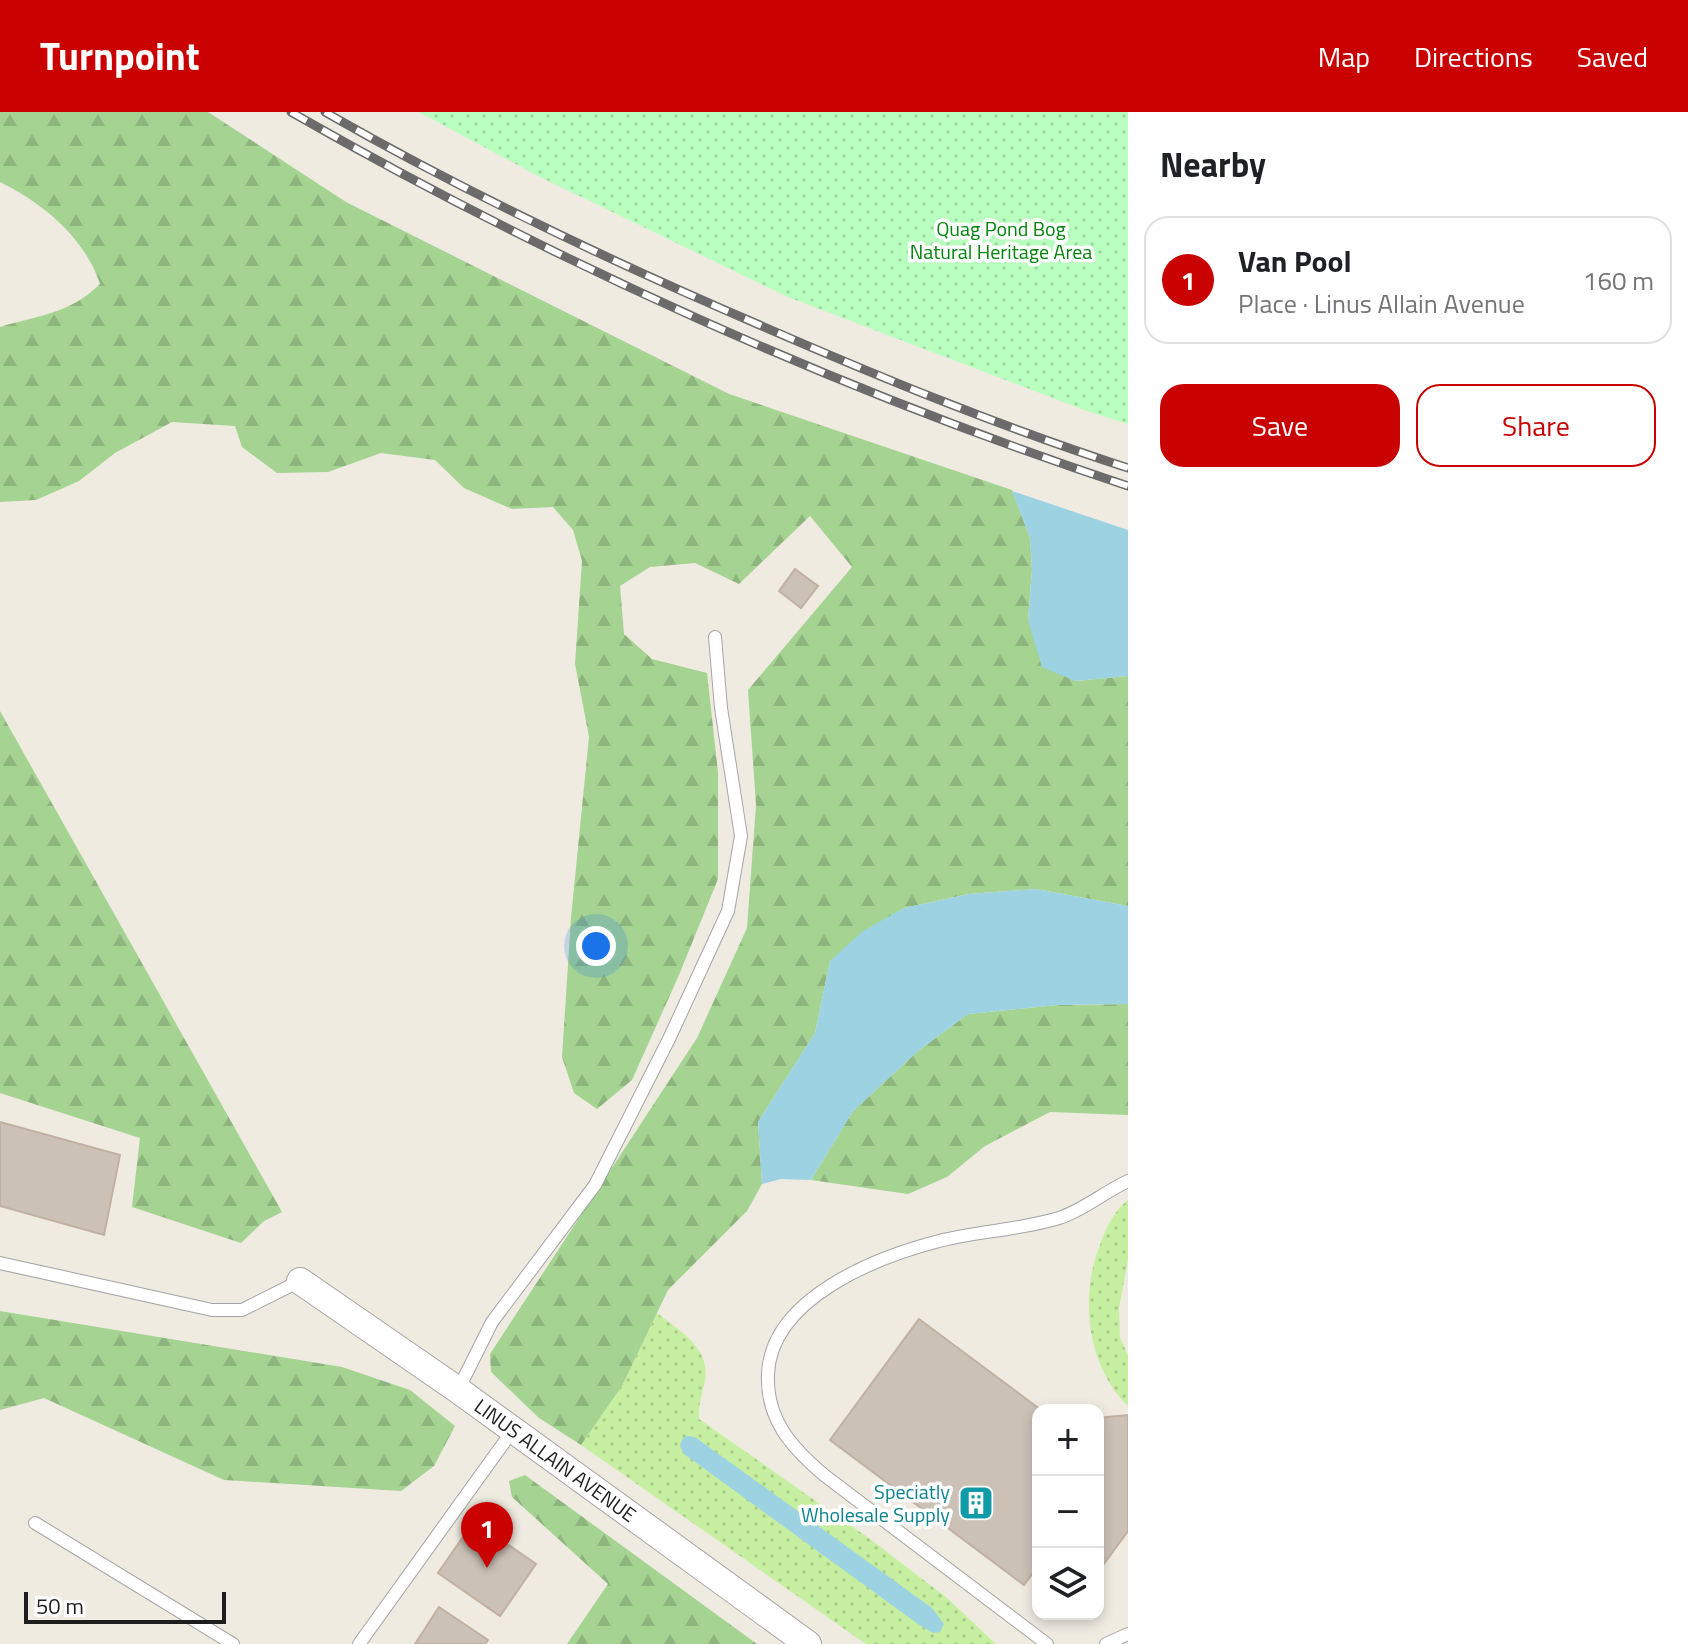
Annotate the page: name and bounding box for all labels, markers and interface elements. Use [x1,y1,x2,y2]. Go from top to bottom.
text: Turnpoint [40,27,200,85]
text: Map [1318,35,1370,78]
text: Directions [1414,35,1533,78]
text: Saved [1577,35,1648,78]
text: Nearby [1160,138,1266,190]
park label: Quag Pond Bog Natural Heritage Area [910,213,1092,267]
text: Van Pool [1238,238,1352,284]
text: 1 [1181,261,1195,300]
text: 160 m [1583,261,1654,300]
text: Place · Linus Allain Avenue [1238,284,1525,323]
button: Save [1160,384,1400,467]
button: Share [1416,384,1656,467]
your location [576,926,616,966]
street label: LINUS ALLAIN AVENUE [468,1391,643,1530]
map controls [1032,1404,1104,1620]
button: + [1032,1404,1104,1476]
place label: Speciatly Wholesale Supply [801,1476,950,1530]
button: − [1032,1476,1104,1548]
building icon: Speciatly Wholesale Supply [957,1484,995,1522]
pin: 1 [461,1502,513,1568]
button: layers [1032,1548,1104,1620]
scale bar [24,1588,226,1624]
text: 50 m [36,1589,84,1623]

